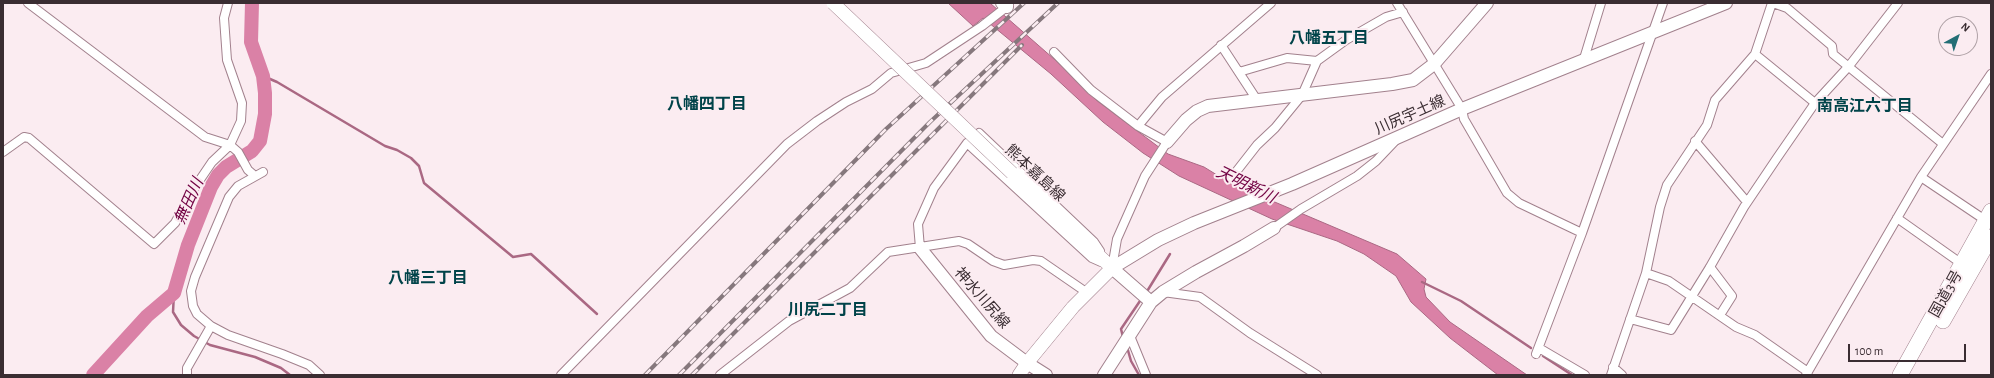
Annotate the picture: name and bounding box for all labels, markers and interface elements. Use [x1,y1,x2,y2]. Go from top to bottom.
north arrow [1938,16,1978,56]
text: N [1959,21,1972,34]
district label: 八幡五丁目 [1289,28,1369,48]
street label: 川尻宇土線 [1372,92,1448,138]
district label: 八幡四丁目 [667,94,747,114]
district label: 南高江六丁目 [1817,96,1913,116]
street label: 熊本嘉島線 [1001,141,1069,205]
water label: 天明新川 [1213,162,1279,208]
water label: 無田川 [170,175,208,227]
street label: 神水川尻線 [951,264,1013,332]
street label: 国道3号 [1926,267,1966,321]
district label: 八幡三丁目 [388,268,468,288]
district label: 川尻二丁目 [788,300,868,320]
scale bar [1850,336,1968,362]
text: 100 m [1855,345,1883,357]

